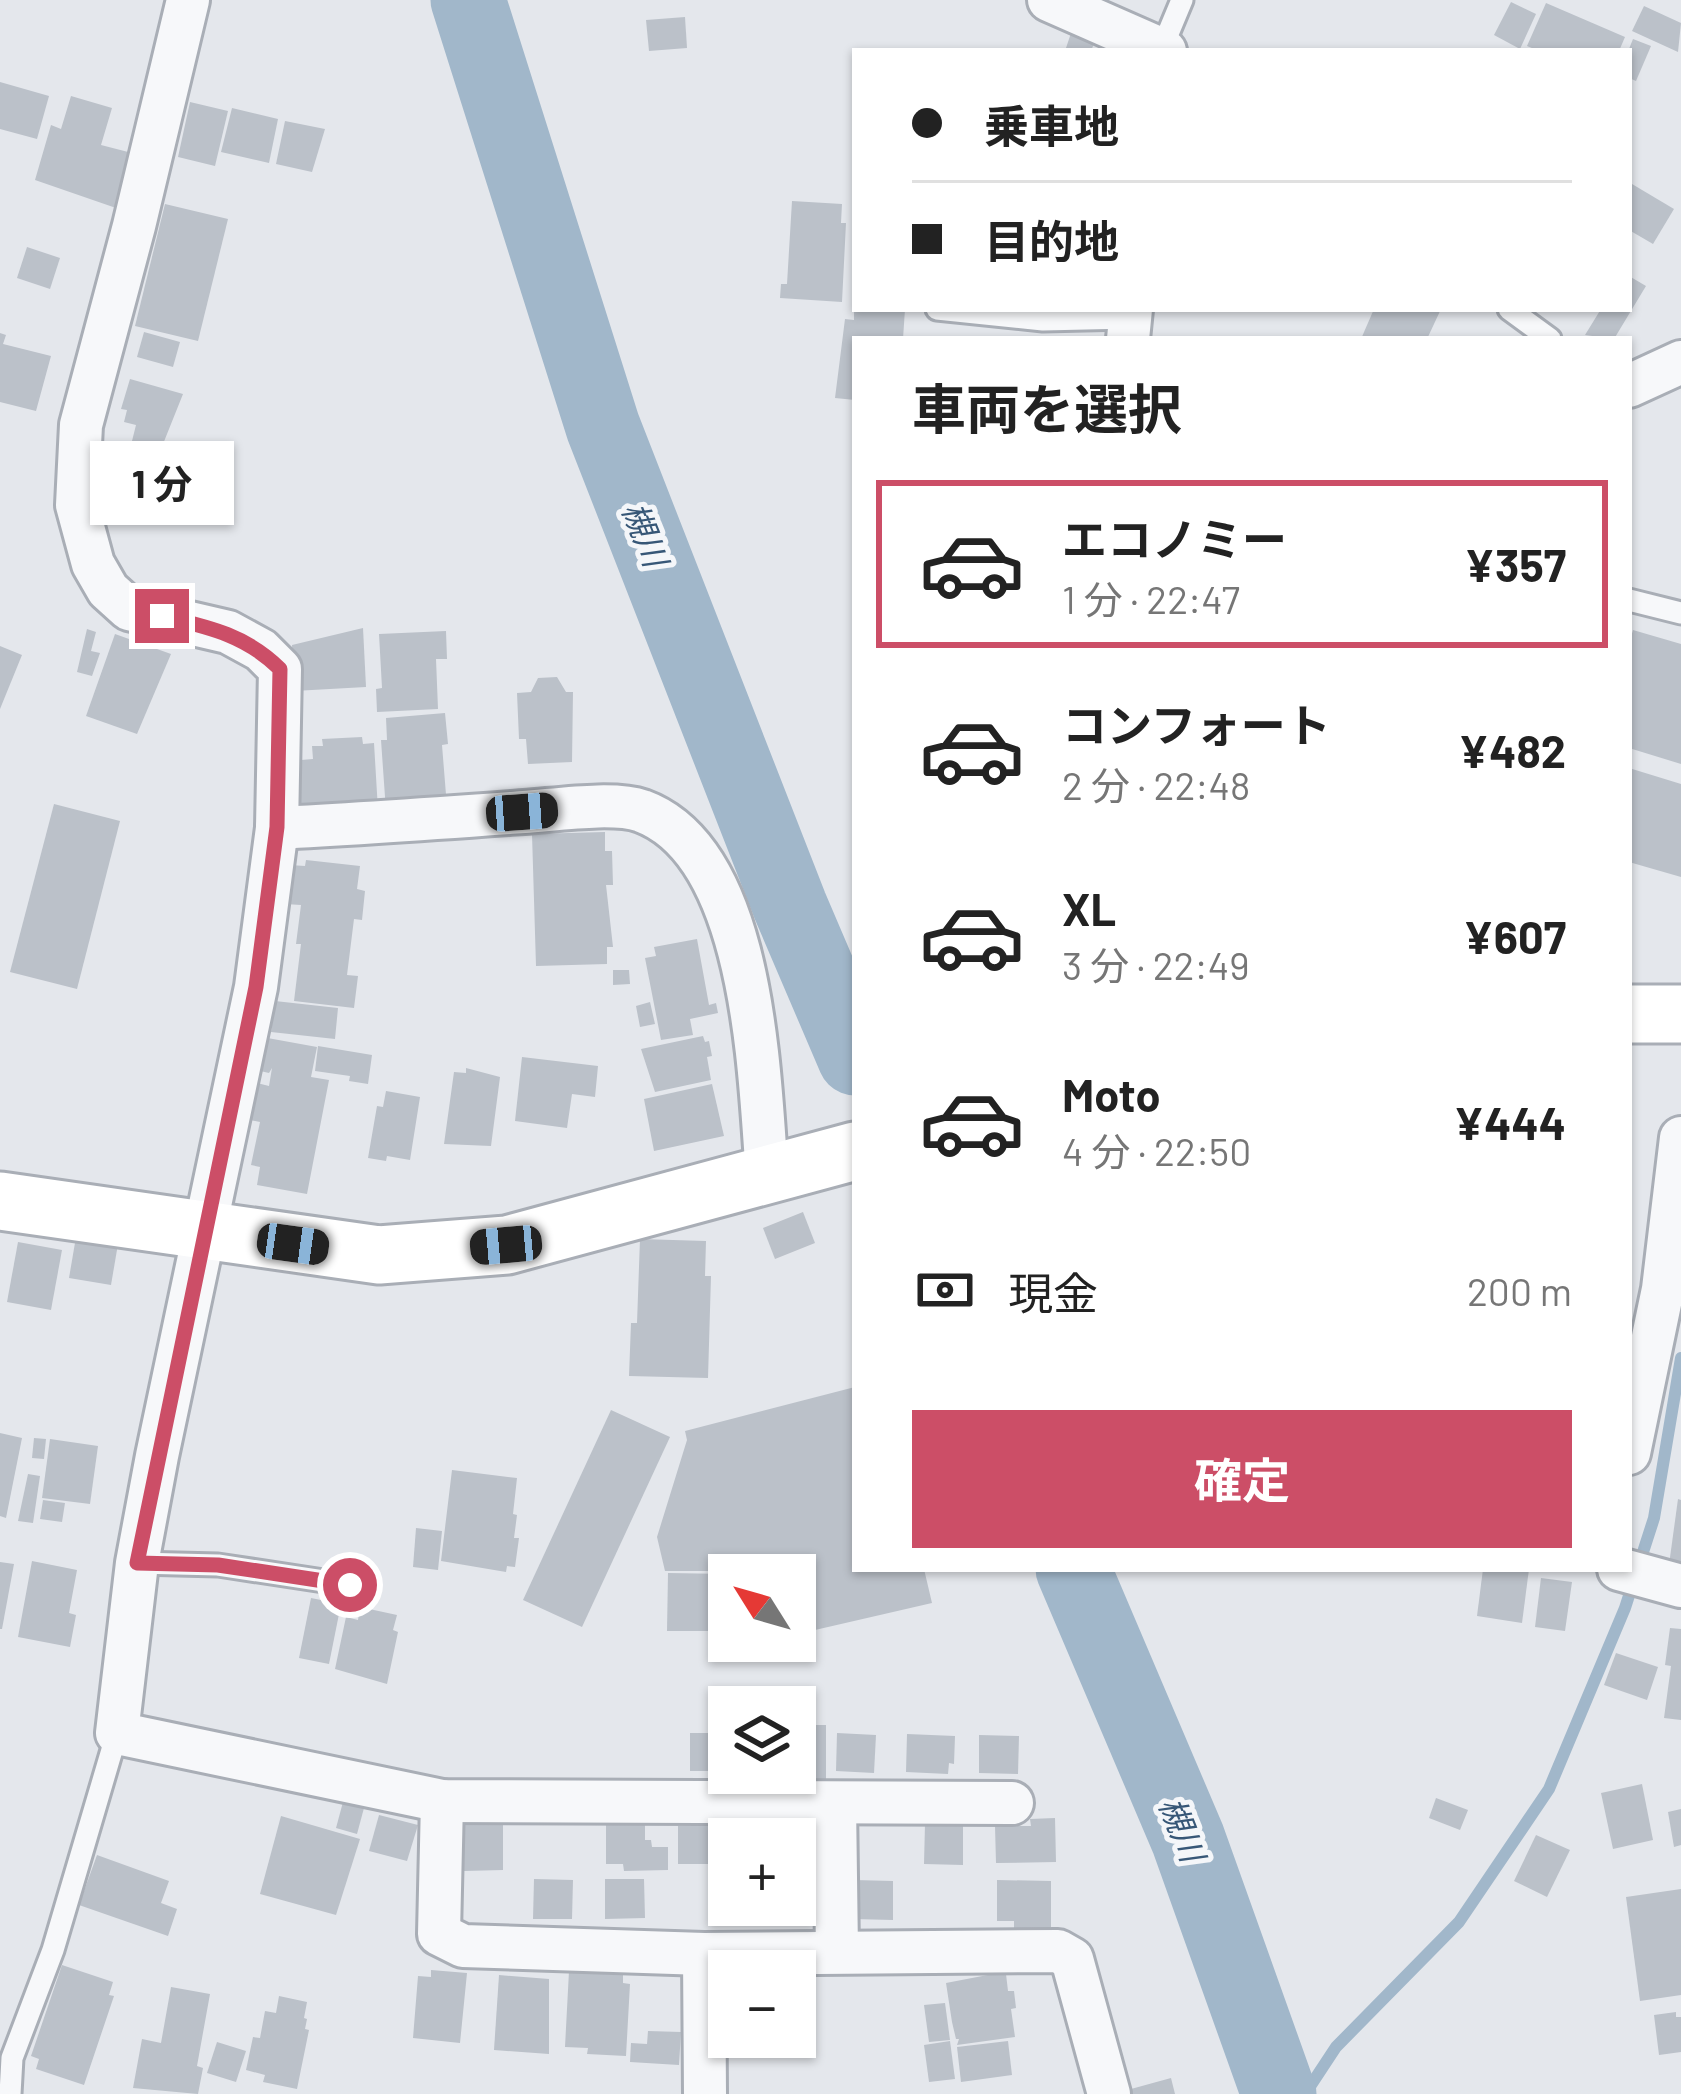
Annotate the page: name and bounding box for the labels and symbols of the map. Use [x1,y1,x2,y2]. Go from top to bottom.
callout: 1 分 [90,442,234,526]
water label: 槻川 [615,496,678,575]
route end [135,589,189,643]
car [485,792,559,832]
car [255,1221,331,1267]
car [469,1224,543,1266]
north arrow [708,1554,816,1662]
route start [323,1558,377,1612]
water label: 槻川 [1152,1791,1215,1870]

